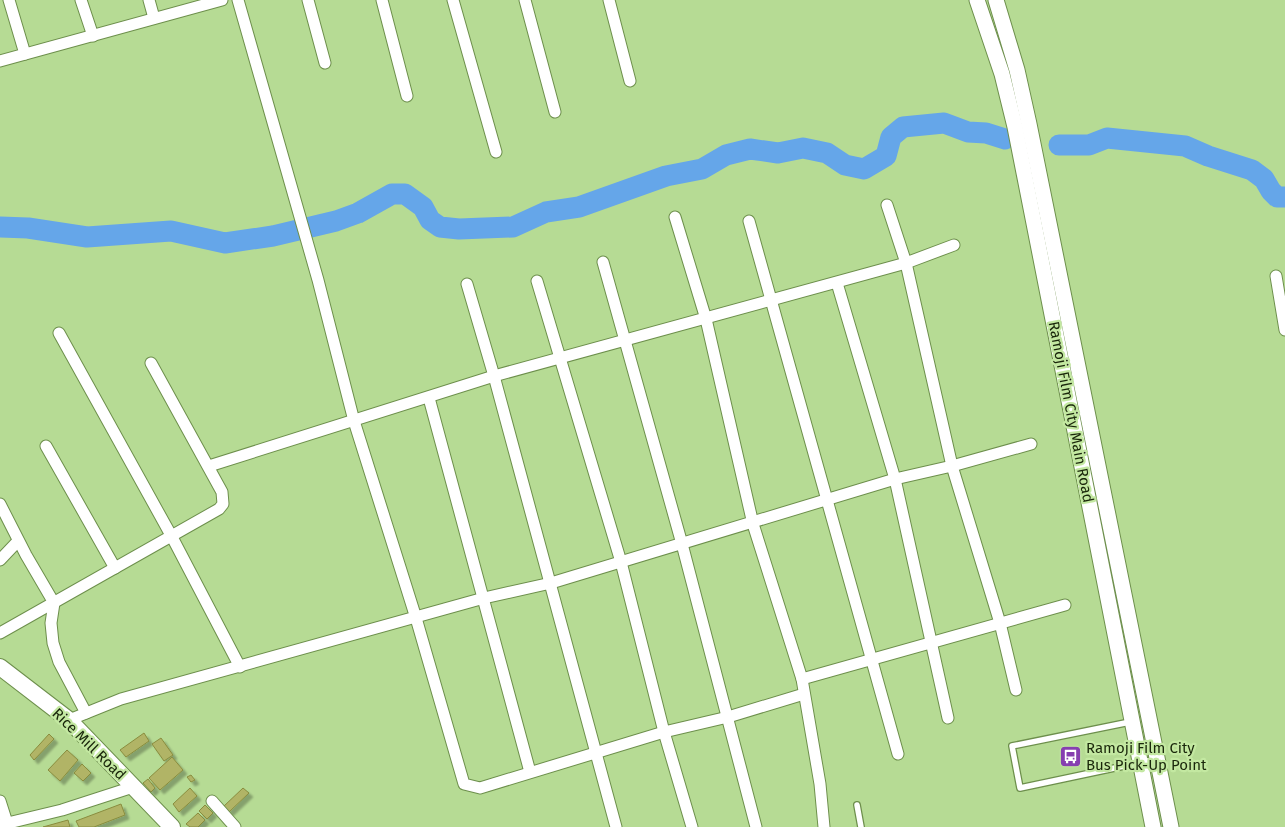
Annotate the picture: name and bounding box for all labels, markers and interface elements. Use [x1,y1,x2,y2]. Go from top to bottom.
street label: Ramoji Film City Main Road [1045,320,1097,504]
street label: Rice Mill Road [48,704,130,784]
place label: Ramoji Film City Bus Pick-Up Point [1086,739,1207,774]
bus stop icon: Ramoji Film City Bus Pick-Up Point [1058,745,1082,769]

